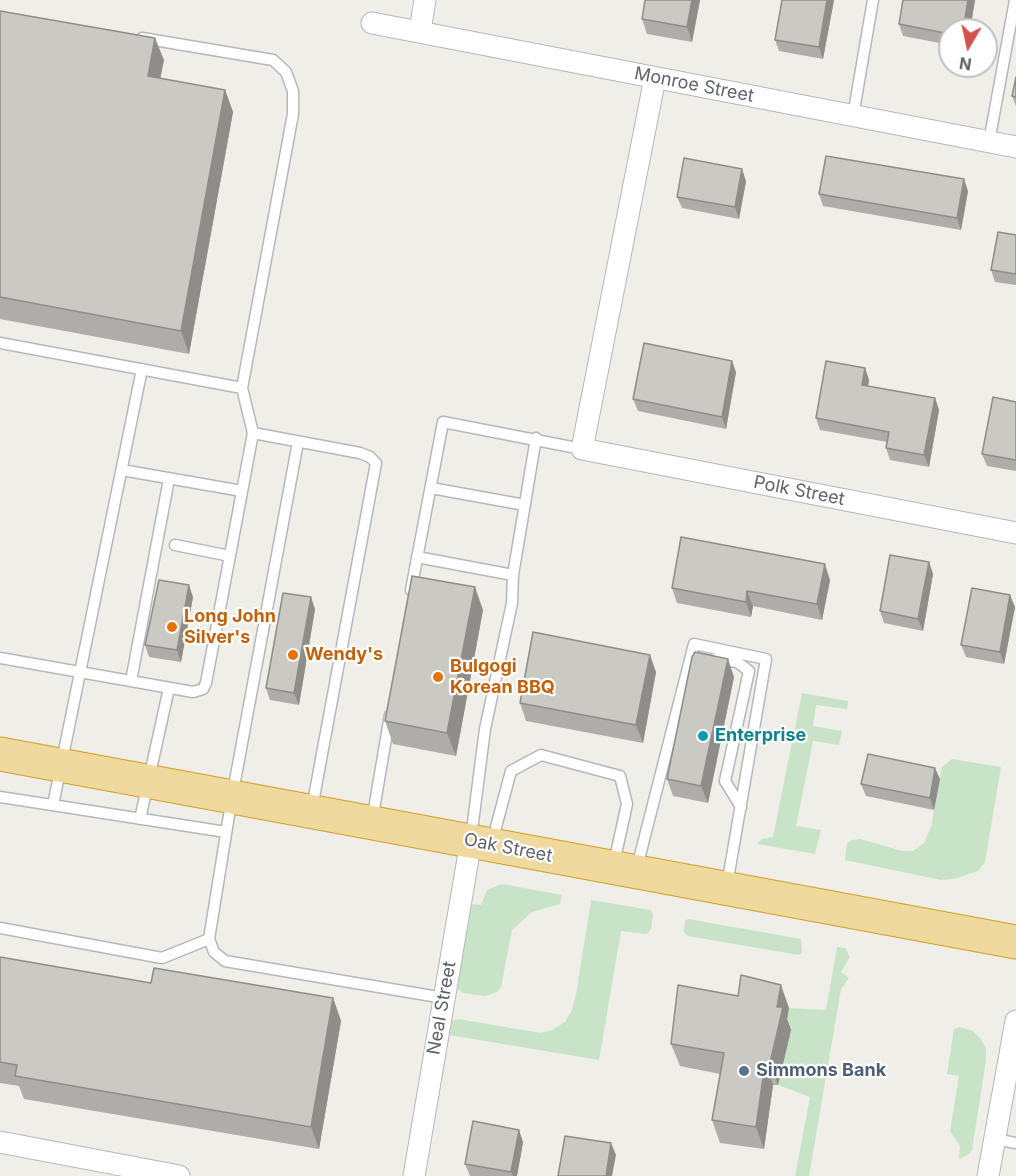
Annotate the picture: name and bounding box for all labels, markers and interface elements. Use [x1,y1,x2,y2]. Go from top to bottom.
north arrow [938,18,998,78]
text: N [958,53,973,75]
street label: Monroe Street [632,63,756,107]
street label: Polk Street [752,472,846,510]
place label: Long John Silver's [184,606,276,648]
marker: Long John Silver's [165,620,179,634]
place label: Wendy's [305,644,383,666]
marker: Wendy's [286,648,300,662]
place label: Bulgogi Korean BBQ [450,656,555,698]
marker: Bulgogi Korean BBQ [431,670,445,684]
place label: Enterprise [715,725,806,747]
marker: Enterprise [696,729,710,743]
street label: Oak Street [462,829,554,867]
street label: Neal Street [423,960,461,1056]
place label: Simmons Bank [756,1060,886,1082]
marker: Simmons Bank [737,1064,751,1078]

